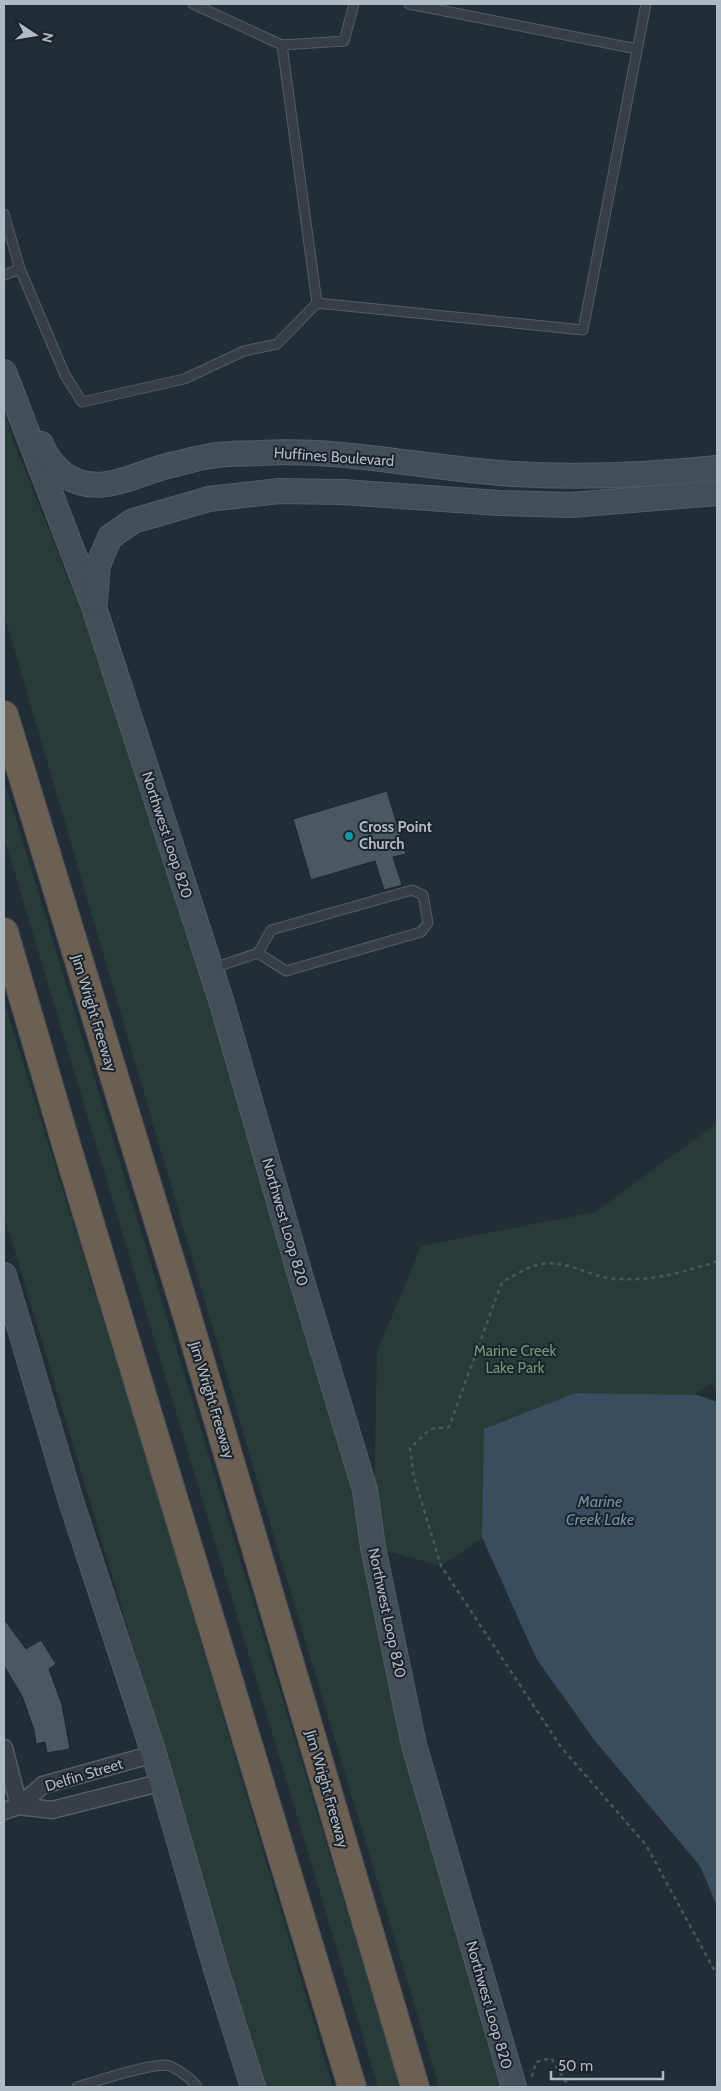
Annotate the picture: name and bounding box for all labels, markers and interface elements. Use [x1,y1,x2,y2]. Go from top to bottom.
north arrow [10,10,60,60]
text: N [38,31,58,44]
street label: Huffines Boulevard [273,444,395,470]
street label: Northwest Loop 820 [138,769,196,901]
place label: Cross Point Church [359,818,432,853]
marker: Cross Point Church [343,830,355,842]
street label: Jim Wright Freeway [67,951,120,1074]
street label: Northwest Loop 820 [258,1156,312,1288]
street label: Jim Wright Freeway [185,1338,238,1461]
park label: Marine Creek Lake Park [474,1342,556,1377]
water label: Marine Creek Lake [566,1492,634,1529]
street label: Northwest Loop 820 [364,1546,410,1680]
street label: Jim Wright Freeway [301,1727,352,1850]
street label: Delfin Street [43,1755,125,1795]
street label: Northwest Loop 820 [462,1939,516,2071]
scale bar [551,2048,664,2080]
text: 50 m [558,2057,593,2075]

